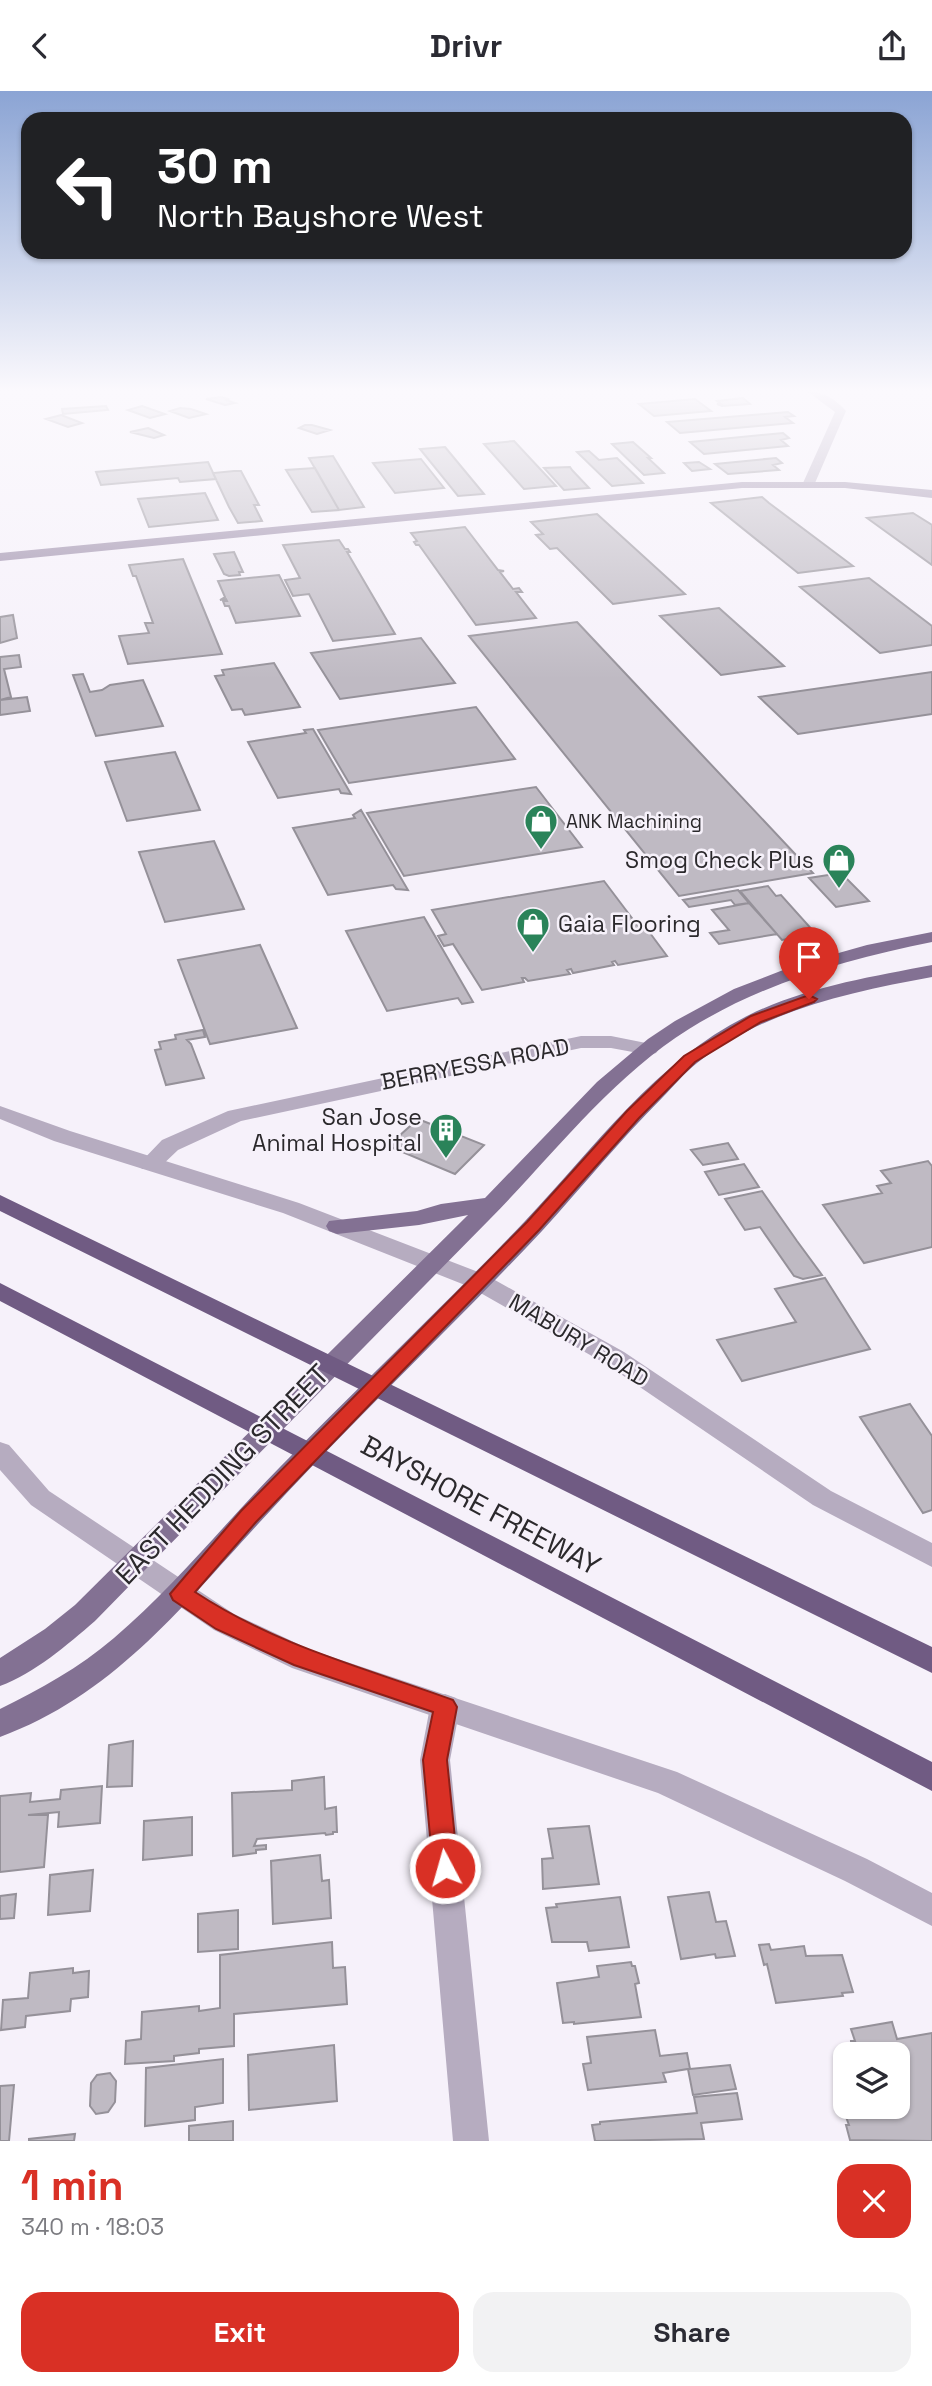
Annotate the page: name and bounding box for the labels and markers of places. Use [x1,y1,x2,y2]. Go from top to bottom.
shop icon: ANK Machining [522,802,560,851]
place label: ANK Machining [566,809,702,834]
shop icon: Smog Check Plus [820,841,858,890]
place label: Smog Check Plus [625,845,814,875]
shop icon: Gaia Flooring [514,905,552,954]
place label: Gaia Flooring [558,909,701,939]
pin [779,927,839,999]
place label: San Jose Animal Hospital [252,1102,422,1158]
building icon: San Jose Animal Hospital [427,1111,465,1160]

